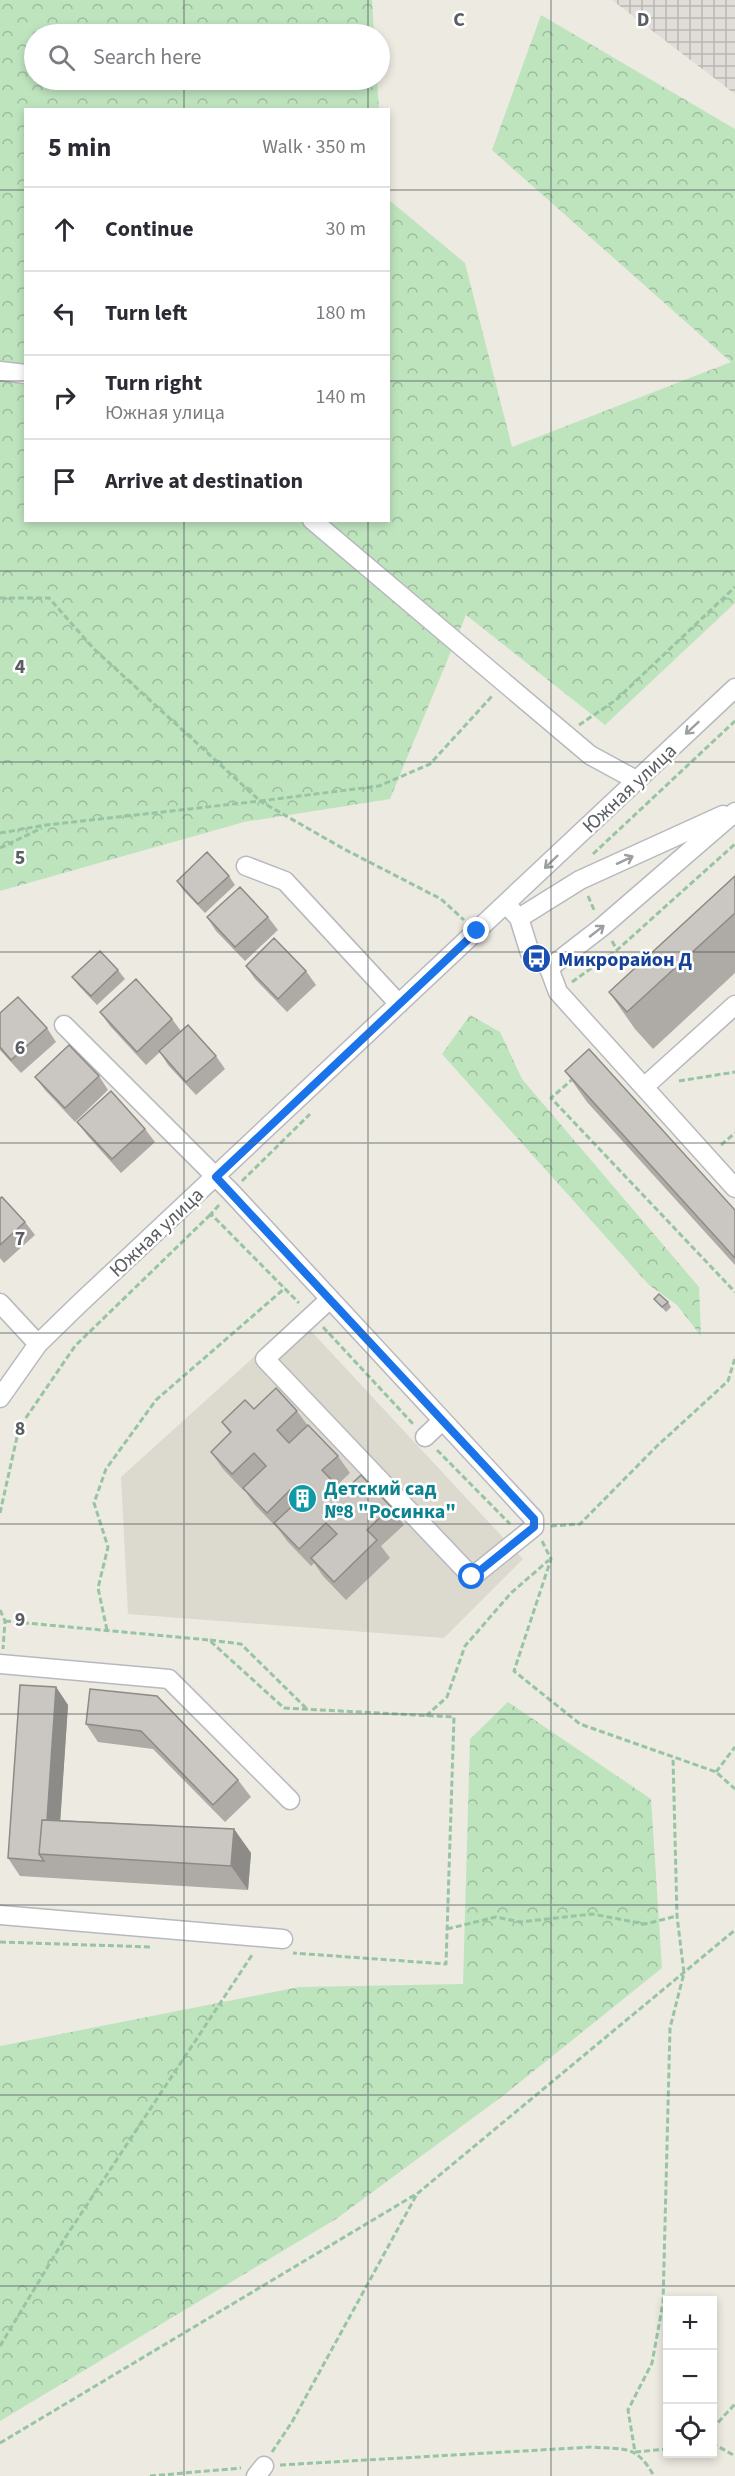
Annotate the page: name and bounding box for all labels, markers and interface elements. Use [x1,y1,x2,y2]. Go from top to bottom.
text: C [453,6,465,34]
text: D [637,6,649,34]
search box [24,24,390,90]
icon: search [45,41,78,74]
text: Search here [93,41,201,73]
text: 5 min [48,129,111,166]
text: Walk · 350 m [262,133,366,161]
icon: ahead [48,213,81,246]
text: Continue [105,213,194,245]
text: 30 m [326,215,366,243]
icon: left [48,297,81,330]
text: Turn left [105,297,187,329]
text: 180 m [316,299,366,327]
text: Turn right [105,367,202,399]
icon: right [48,381,81,414]
text: 140 m [316,383,366,411]
text: Южная улица [105,399,225,427]
icon: arrive [48,465,81,498]
text: Arrive at destination [105,465,303,497]
text: 4 [15,653,26,681]
one-way arrow [685,721,700,735]
street label: Южная улица [576,738,683,840]
text: 5 [15,844,25,872]
one-way arrow [616,853,634,865]
one-way arrow [543,854,558,869]
route end [463,917,489,943]
one-way arrow [589,924,605,937]
bus stop icon: Микрорайон Д [521,943,553,975]
place label: Микрорайон Д [558,946,693,974]
text: 6 [15,1034,25,1062]
street label: Южная улица [103,1182,210,1284]
text: 7 [15,1225,25,1253]
text: 8 [15,1415,25,1443]
place label: Детский сад №8 "Росинка" [324,1475,456,1526]
building icon: Детский сад №8 "Росинка" [287,1483,319,1515]
route start [458,1563,484,1589]
text: 9 [15,1606,25,1634]
map controls [663,2296,717,2458]
button: + [663,2296,717,2350]
button: − [663,2350,717,2404]
button: locate [663,2404,717,2458]

